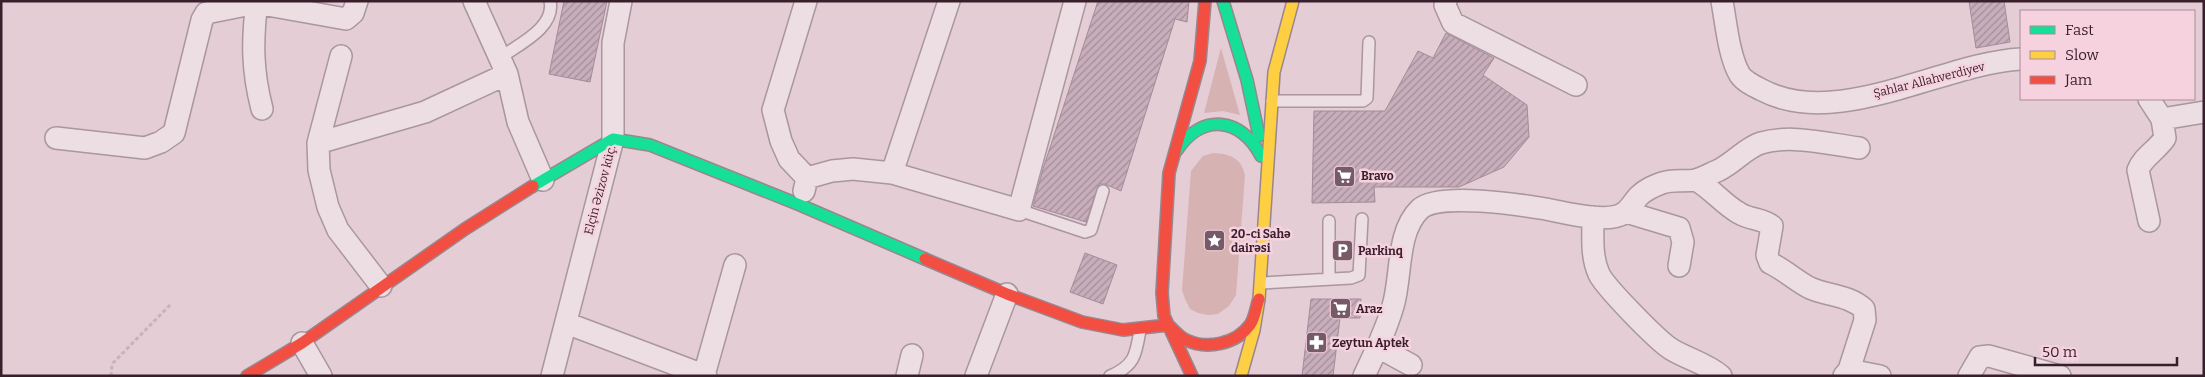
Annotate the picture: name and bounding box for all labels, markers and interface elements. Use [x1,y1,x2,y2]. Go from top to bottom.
legend [2020,10,2195,100]
text: Fast [2065,21,2094,39]
text: Slow [2065,46,2100,64]
street label: Şahlar Allahverdiyev [1872,59,1987,101]
text: Jam [2064,71,2093,89]
street label: Elçin Əzizov küç. [581,144,619,236]
supermarket icon: Bravo [1333,164,1357,188]
place label: Bravo [1361,169,1394,183]
place label: 20-ci Sahə dairəsi [1231,227,1291,255]
place icon: 20-ci Sahə dairəsi [1203,229,1227,253]
parking icon: Parkinq [1330,239,1354,263]
place label: Parkinq [1358,244,1404,258]
supermarket icon: Araz [1328,297,1352,321]
place label: Araz [1356,302,1383,316]
pharmacy icon: Zeytun Aptek [1304,331,1328,355]
scale bar [2035,334,2178,366]
place label: Zeytun Aptek [1332,336,1410,350]
text: 50 m [2042,343,2078,361]

